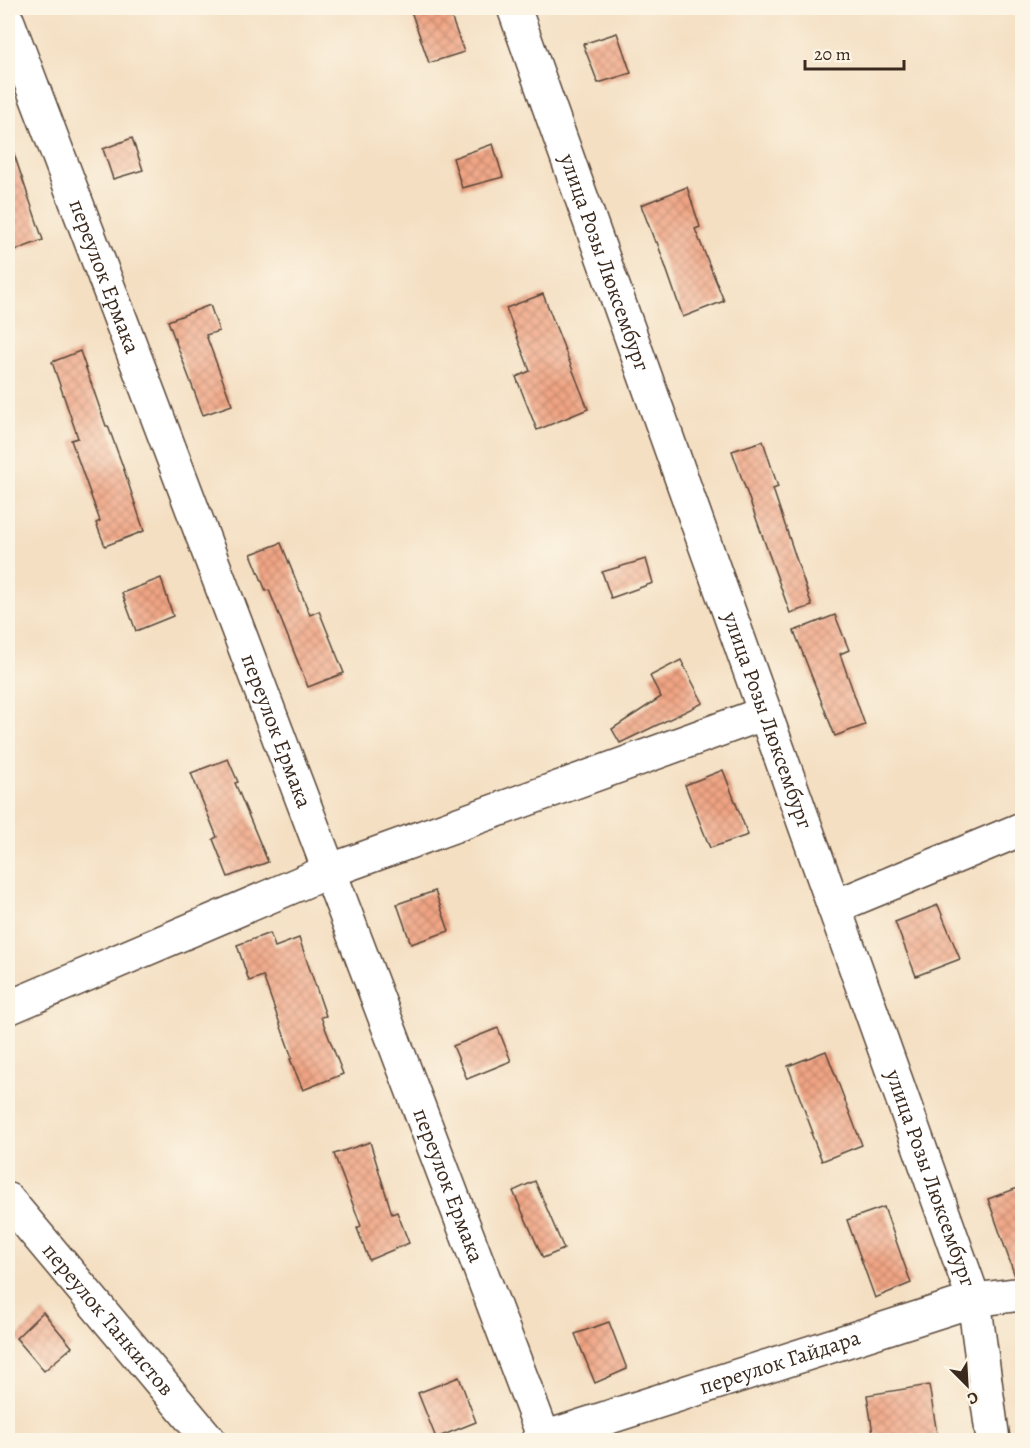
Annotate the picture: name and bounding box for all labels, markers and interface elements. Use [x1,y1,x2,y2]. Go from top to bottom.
scale bar [805,33,904,71]
text: 20 m [814,42,851,66]
street label: улица Розы Люксембург [552,149,657,375]
street label: переулок Ермака [61,195,147,359]
street label: улица Розы Люксембург [715,607,820,833]
street label: переулок Ермака [234,650,319,813]
street label: улица Розы Люксембург [878,1064,983,1291]
street label: переулок Ермака [406,1104,492,1268]
street label: переулок Танкистов [35,1237,181,1402]
street label: переулок Гайдара [696,1322,865,1402]
north arrow [937,1355,997,1415]
text: С [964,1386,982,1410]

